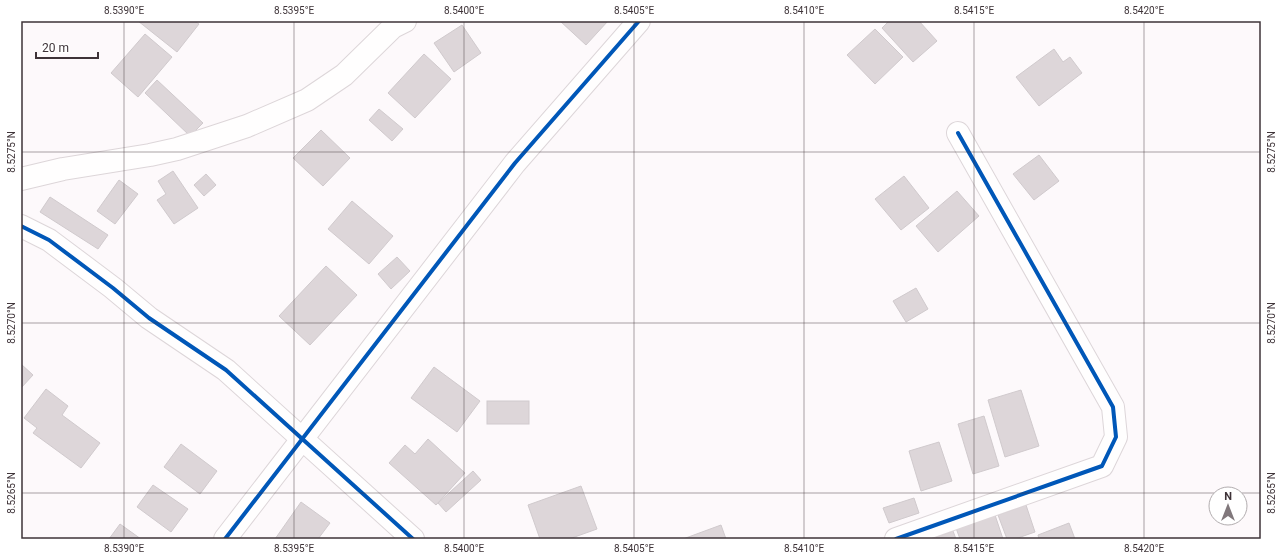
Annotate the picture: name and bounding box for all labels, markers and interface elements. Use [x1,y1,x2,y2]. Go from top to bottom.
text: 8.5390°E [104,5,144,16]
text: 8.5395°E [274,5,314,16]
text: 8.5400°E [444,5,484,16]
text: 8.5405°E [614,5,654,16]
text: 8.5410°E [784,5,824,16]
text: 8.5415°E [954,5,994,16]
text: 8.5420°E [1124,5,1164,16]
scale bar [36,34,98,60]
text: 20 m [42,41,69,55]
text: 8.5275°N [6,131,17,173]
text: 8.5275°N [1266,131,1277,173]
text: 8.5270°N [6,302,17,344]
text: 8.5270°N [1266,302,1277,344]
text: 8.5265°N [6,472,17,514]
text: 8.5265°N [1266,472,1277,514]
north arrow [1208,486,1248,526]
text: N [1224,490,1232,503]
text: 8.5390°E [104,543,144,554]
text: 8.5395°E [274,543,314,554]
text: 8.5400°E [444,543,484,554]
text: 8.5405°E [614,543,654,554]
text: 8.5410°E [784,543,824,554]
text: 8.5415°E [954,543,994,554]
text: 8.5420°E [1124,543,1164,554]

